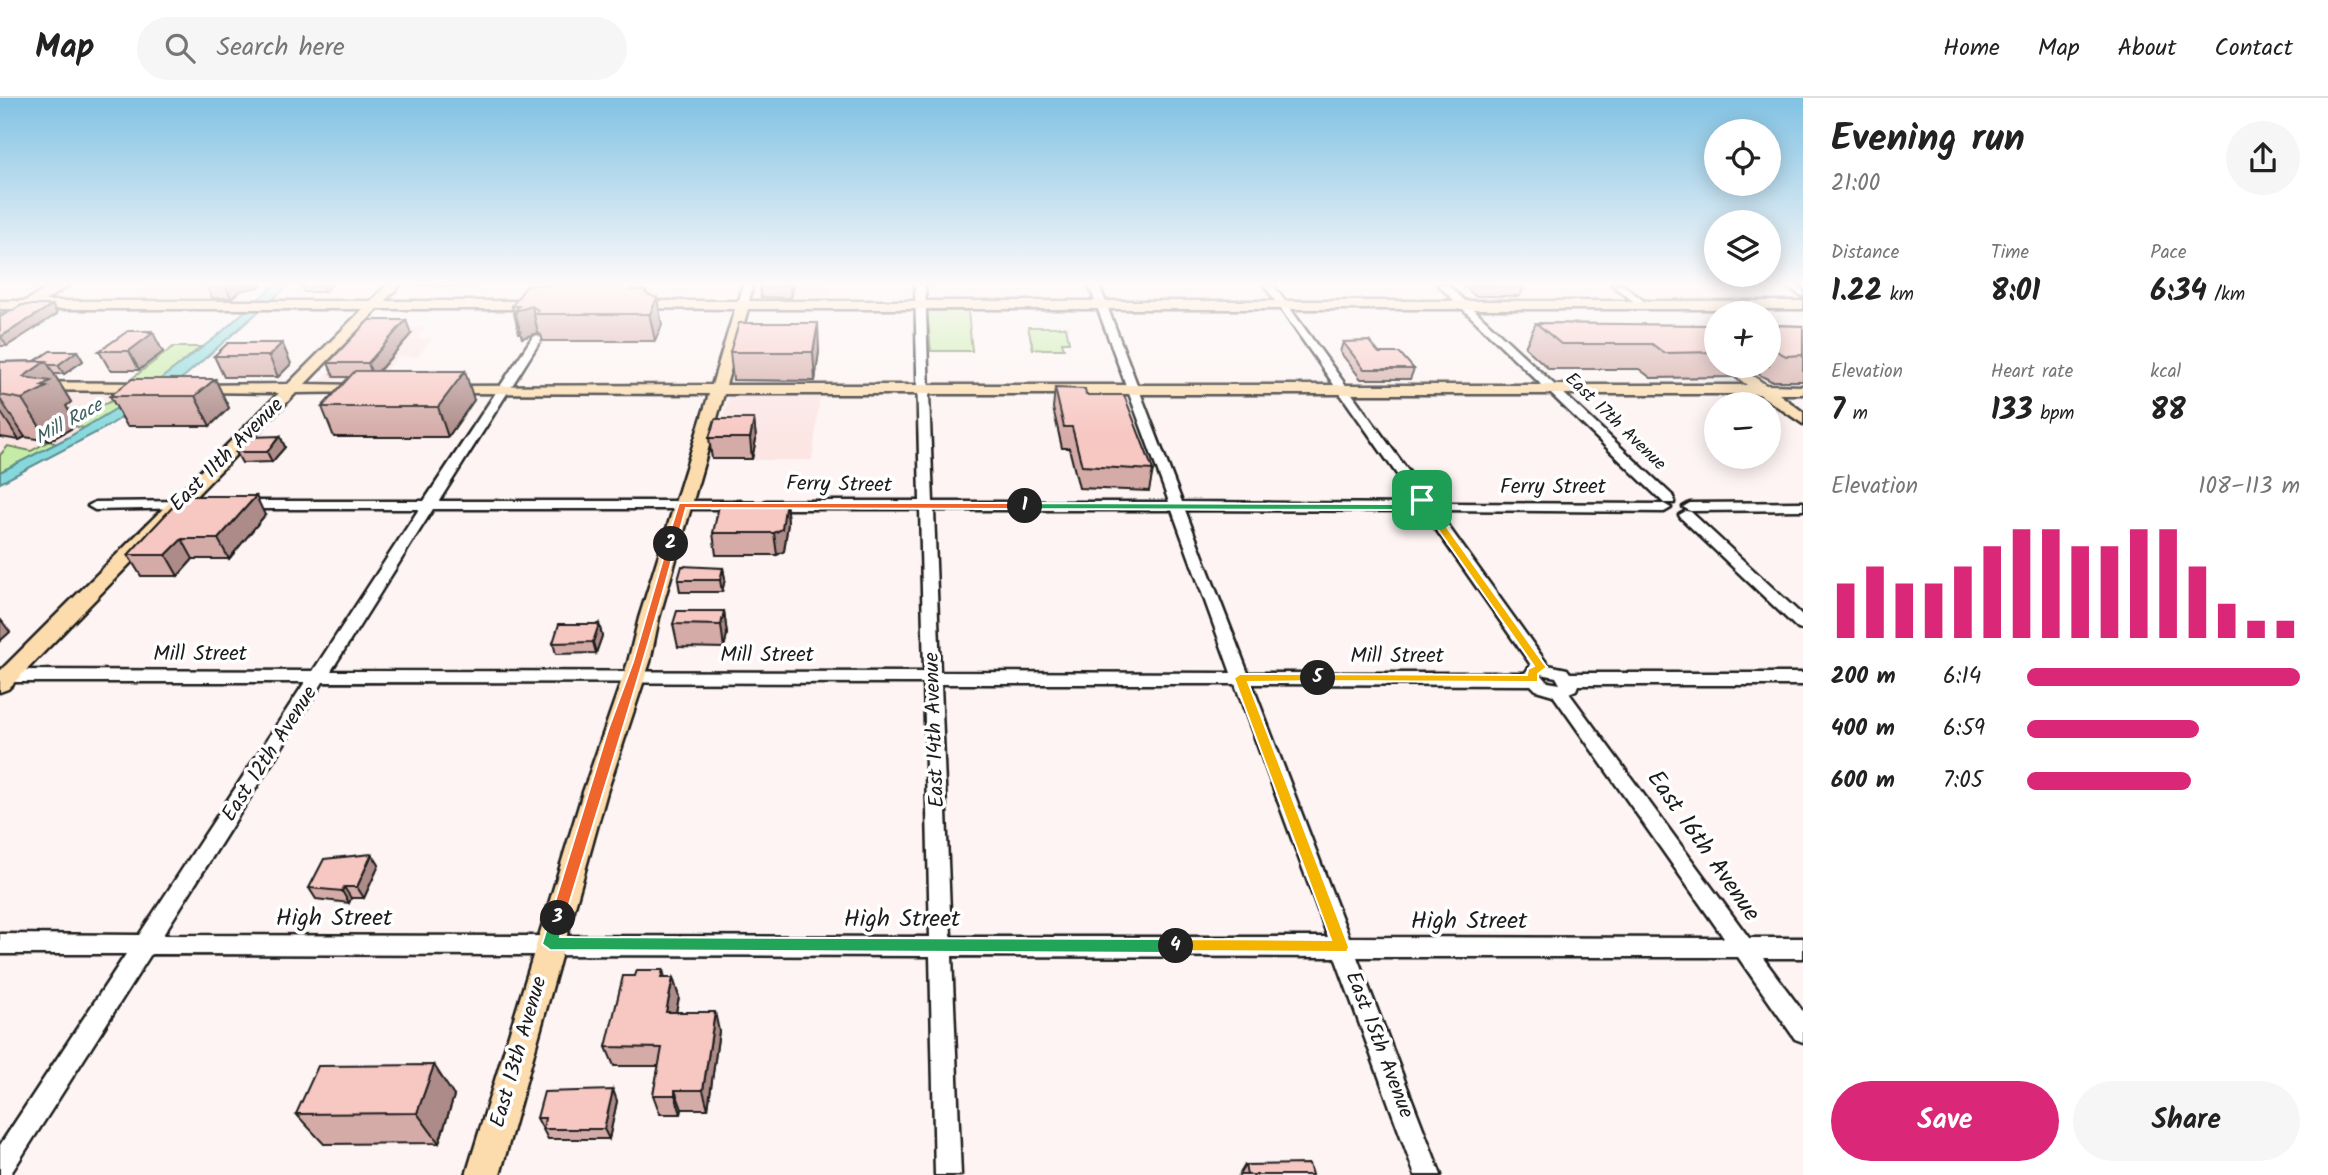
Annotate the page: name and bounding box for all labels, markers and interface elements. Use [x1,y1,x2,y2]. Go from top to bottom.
search box [137,17,627,80]
text: Map [35,22,95,75]
text: Search here [217,27,345,69]
icon: search [161,29,199,67]
text: Home [1943,29,2000,68]
text: Map [2038,29,2080,68]
text: About [2118,29,2176,68]
text: Contact [2214,29,2293,68]
text: Evening run [1831,110,2025,170]
map controls [1704,119,1781,469]
button: locate [1704,119,1781,196]
button: share [2226,121,2300,195]
text: 21:00 [1831,166,1880,202]
button: layers [1704,210,1781,287]
text: Distance [1831,238,1899,268]
text: Time [1991,238,2029,268]
text: Pace [2150,238,2187,268]
text: 1.22 [1831,268,1882,316]
text: 8:01 [1991,268,2040,316]
text: 6:34 [2150,268,2207,316]
text: km [1882,280,1914,310]
text: /km [2207,280,2245,310]
button: + [1704,301,1781,378]
text: Elevation [1831,357,1903,387]
text: Heart rate [1991,357,2073,387]
text: kcal [2150,357,2181,387]
street label: East 17th Avenue [1558,366,1672,478]
text: 7 [1831,387,1845,435]
text: 133 [1991,387,2033,435]
text: 88 [2150,387,2186,435]
water label: Mill Race [30,390,111,453]
street label: East 11th Avenue [162,390,292,520]
button: − [1704,392,1781,469]
text: m [1845,399,1868,429]
text: bpm [2033,399,2074,429]
street label: Ferry Street [786,468,893,502]
text: Elevation [1831,469,1918,505]
text: 108–113 m [2198,469,2300,505]
pin [1392,470,1452,530]
street label: Ferry Street [1500,471,1607,504]
icon: arrive [1403,481,1441,519]
pin: 1 [1007,488,1042,524]
text: 1 [1022,490,1027,520]
pin: 2 [654,526,688,562]
text: 2 [665,528,676,558]
street label: Mill Street [153,638,248,671]
street label: Mill Street [720,639,815,672]
street label: Mill Street [1350,640,1445,673]
street label: East 14th Avenue [916,651,954,808]
text: 200 m [1831,659,1896,695]
text: 6:14 [1943,659,1981,695]
pin: 5 [1300,660,1336,696]
text: 5 [1313,662,1322,692]
street label: East 12th Avenue [214,679,327,828]
text: 400 m [1831,711,1895,747]
text: 6:59 [1943,711,1985,747]
street label: East 16th Avenue [1636,762,1770,930]
text: 600 m [1831,763,1895,799]
text: 7:05 [1943,763,1983,799]
street label: High Street [276,899,393,938]
pin: 3 [540,900,576,936]
street label: High Street [844,900,961,939]
text: 3 [552,902,563,932]
street label: High Street [1411,902,1528,941]
pin: 4 [1158,928,1194,964]
text: 4 [1170,930,1181,960]
street label: East 15th Avenue [1336,967,1422,1124]
street label: East 13th Avenue [482,972,556,1131]
button: Save [1831,1081,2059,1161]
button: Share [2073,1081,2300,1161]

